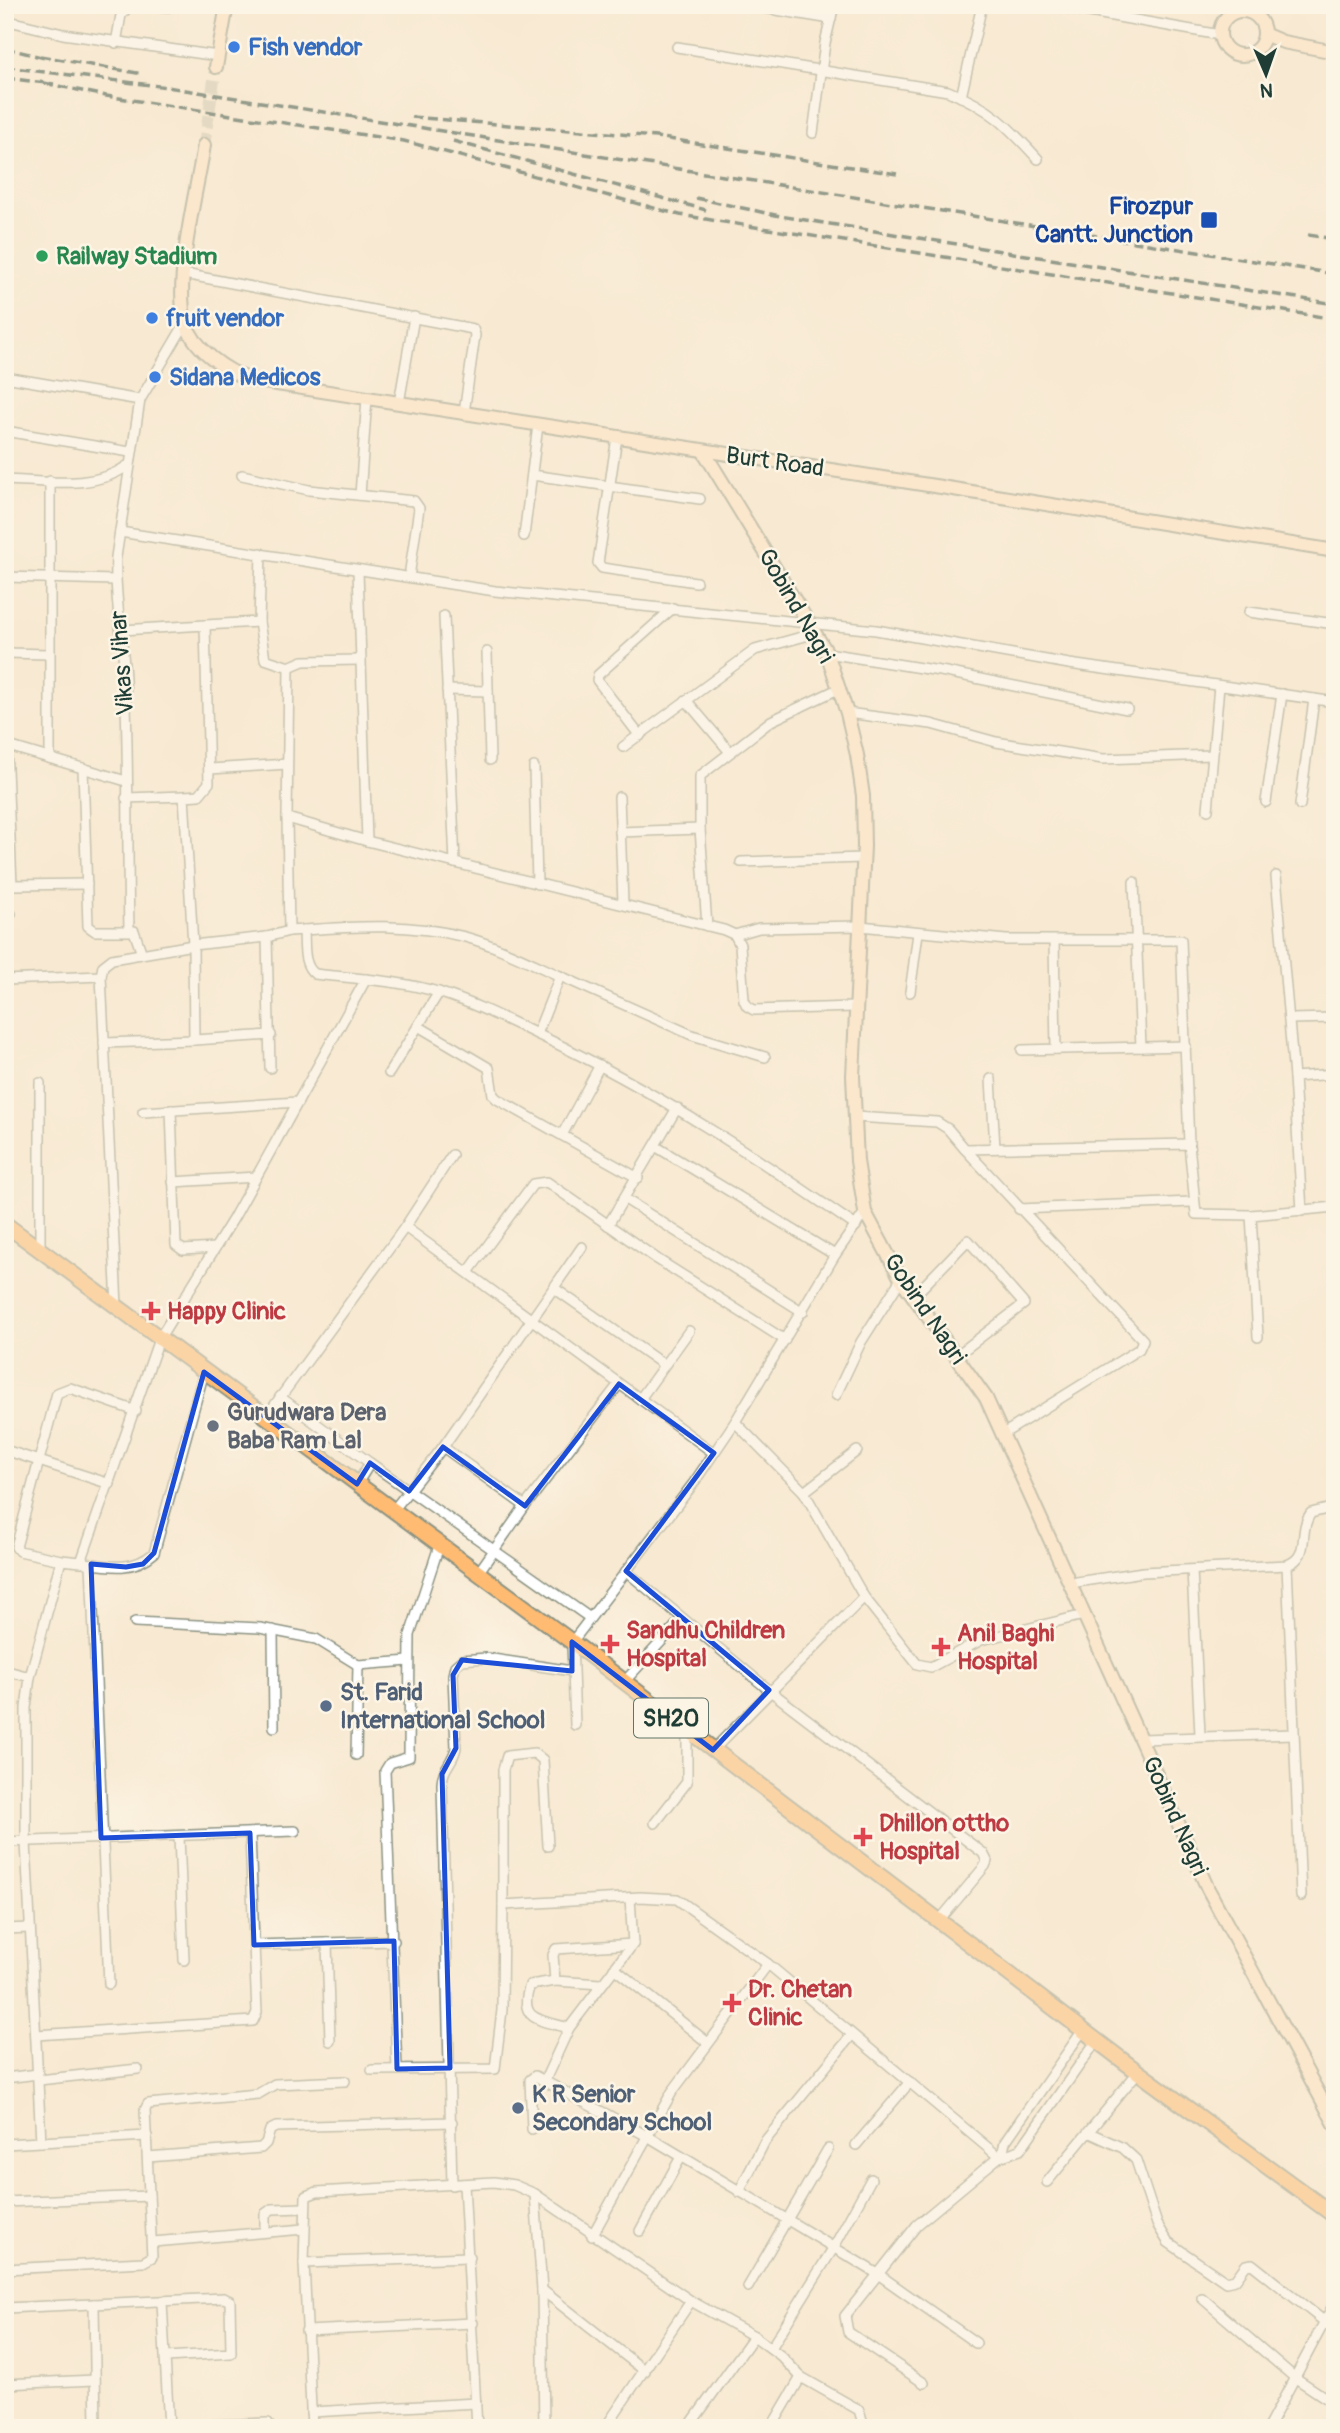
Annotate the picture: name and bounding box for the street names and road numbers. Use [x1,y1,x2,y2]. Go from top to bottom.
street label: Burt Road [724,441,826,483]
street label: Gobind Nagri [752,544,840,668]
street label: Vikas Vihar [104,609,140,717]
street label: Gobind Nagri [877,1248,973,1370]
road number: SH20 [634,1698,708,1737]
street label: Gobind Nagri [1136,1752,1214,1880]

